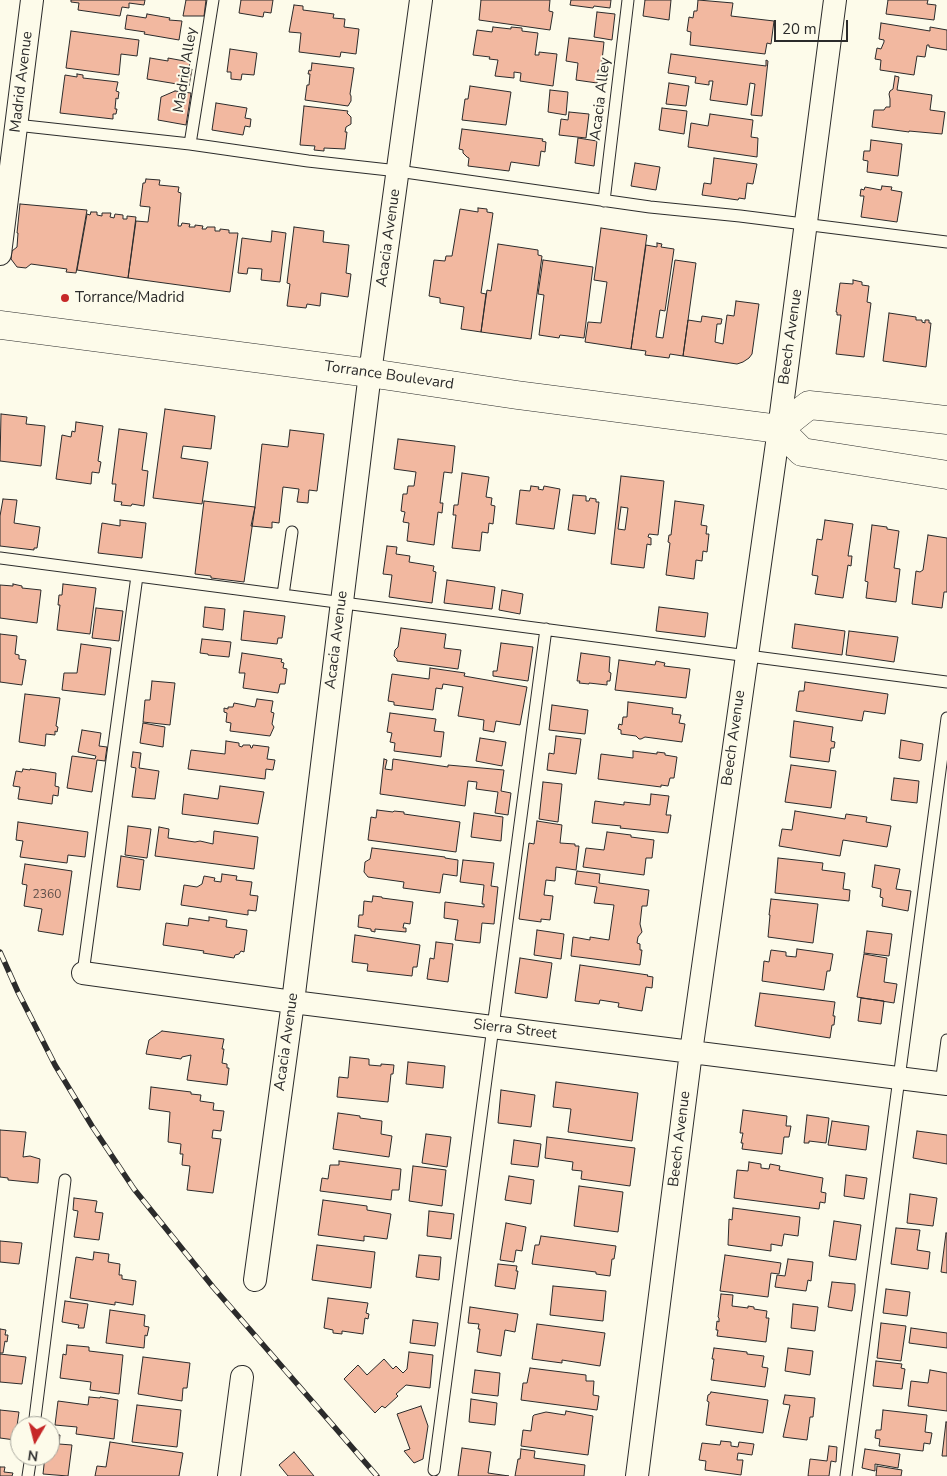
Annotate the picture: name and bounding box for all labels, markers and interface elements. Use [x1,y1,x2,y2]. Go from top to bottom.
scale bar [777,10,851,42]
text: 20 m [782,19,817,39]
street label: Madrid Alley [170,26,202,114]
street label: Madrid Avenue [7,30,37,134]
street label: Acacia Alley [587,57,615,141]
street label: Acacia Avenue [373,188,405,288]
street label: Beech Avenue [775,288,807,386]
place label: Torrance/Madrid [75,289,185,307]
marker: Torrance/Madrid [59,292,71,304]
street label: Torrance Boulevard [323,358,455,394]
street label: Acacia Avenue [322,590,352,690]
street label: Beech Avenue [718,689,750,787]
house number: 2360 [33,888,61,902]
street label: Acacia Avenue [271,992,303,1092]
street label: Sierra Street [472,1016,558,1044]
street label: Beech Avenue [665,1090,695,1188]
north arrow [10,1416,60,1466]
text: N [26,1445,40,1465]

